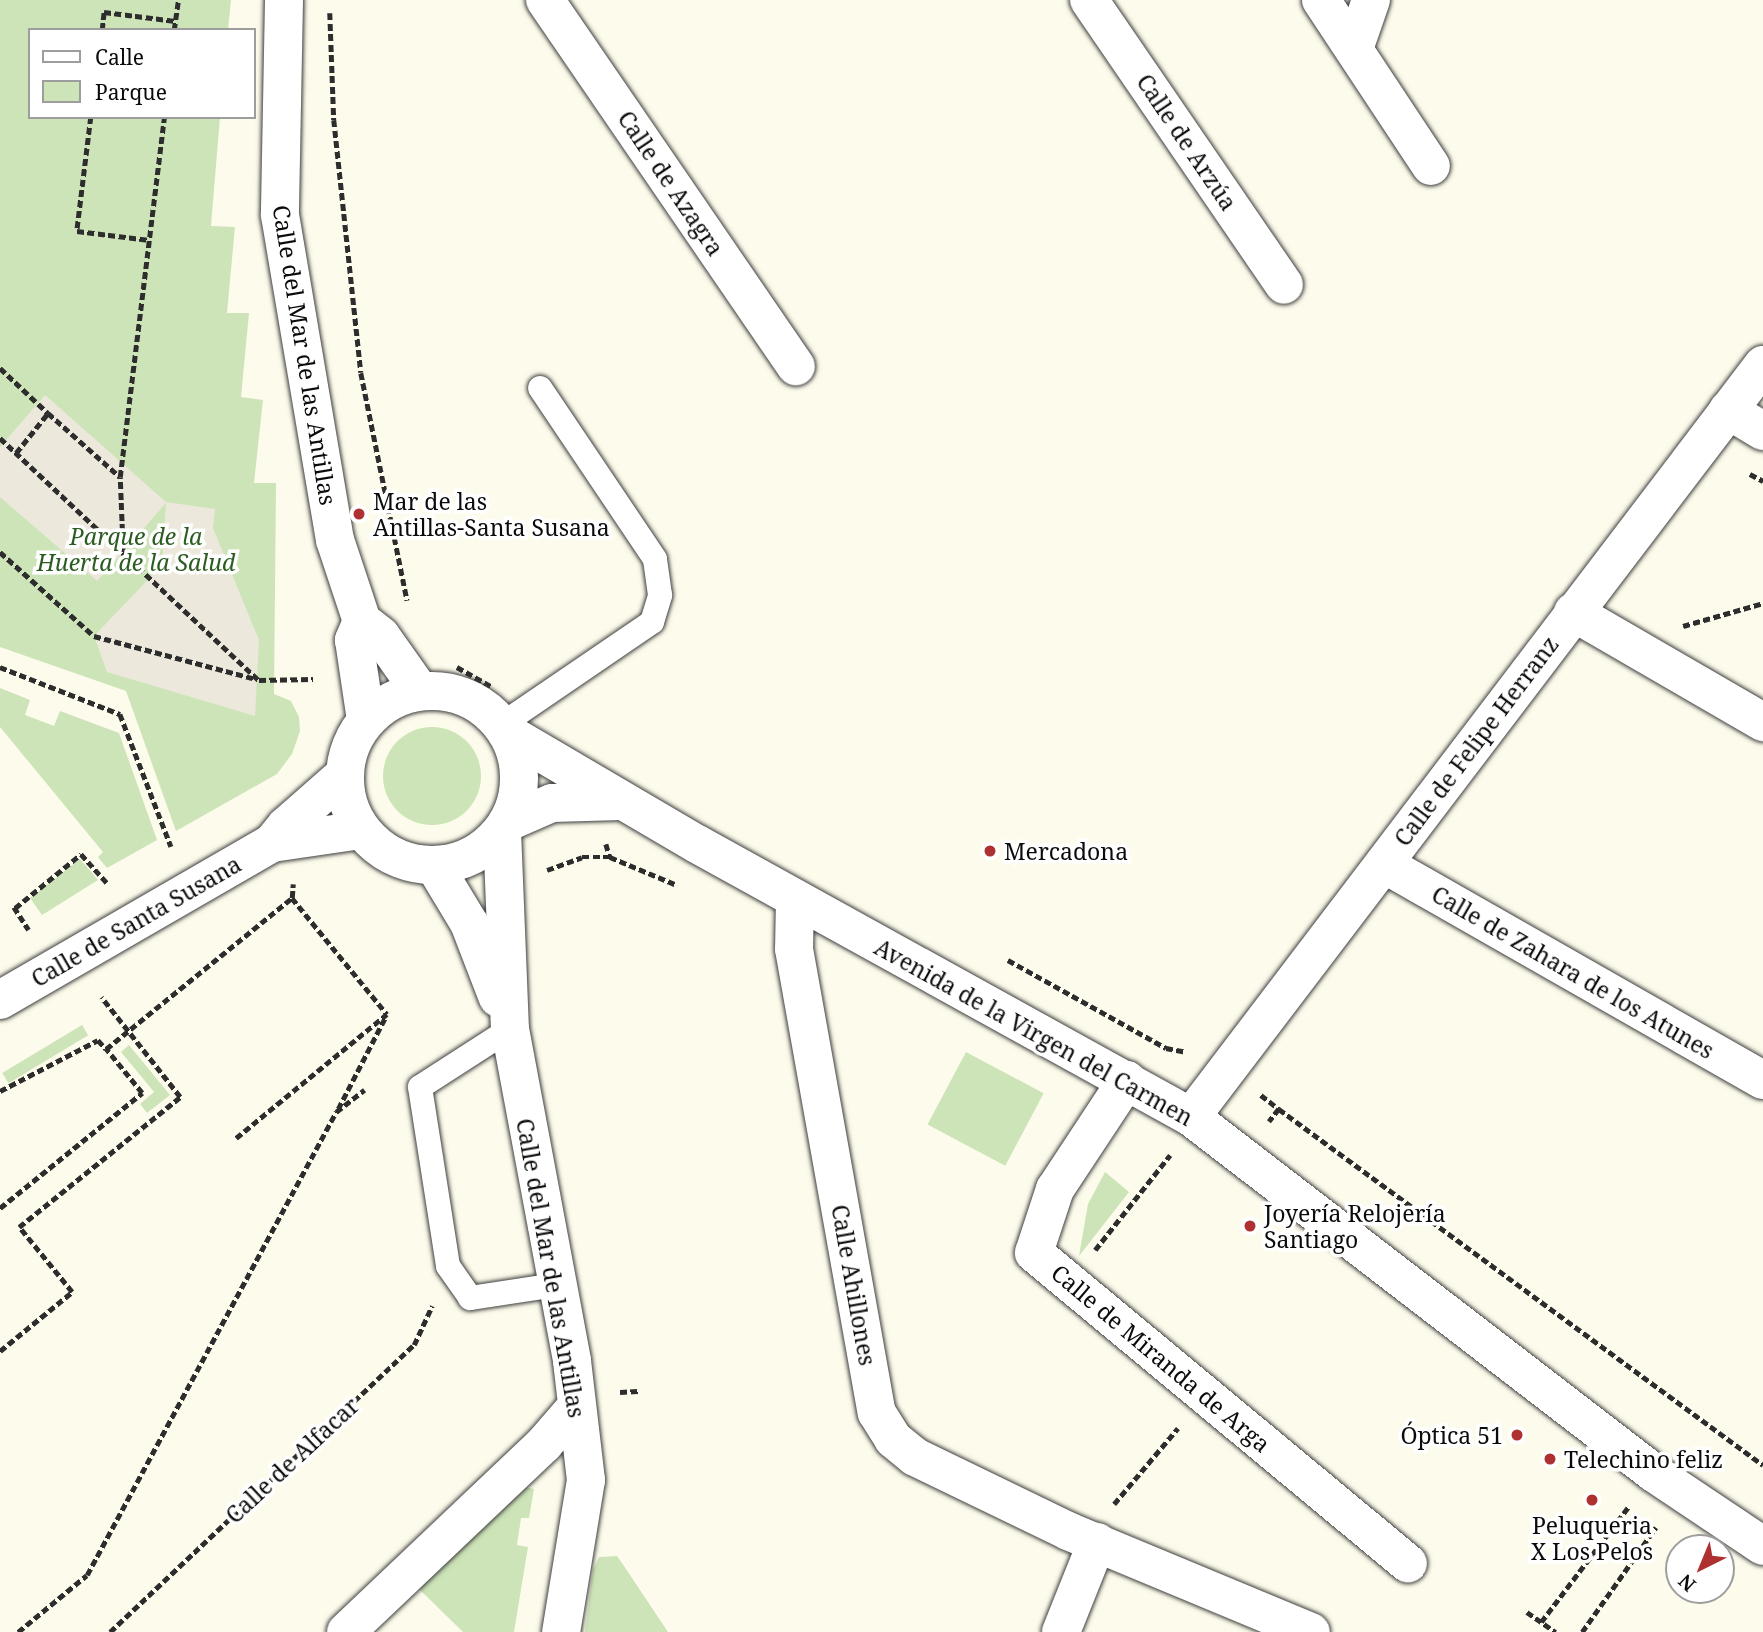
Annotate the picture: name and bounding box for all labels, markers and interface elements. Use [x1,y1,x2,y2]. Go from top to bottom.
legend [28,28,256,119]
text: Calle [95,43,144,71]
street label: Calle de Arzúa [1131,69,1243,215]
text: Parque [95,78,167,106]
street label: Calle de Azagra [612,105,730,261]
street label: Calle del Mar de las Antillas [268,203,342,507]
place label: Mar de las Antillas-Santa Susana [373,487,610,541]
marker: Mar de las Antillas-Santa Susana [351,506,367,522]
park label: Parque de la Huerta de la Salud [37,522,235,576]
street label: Calle de Felipe Herranz [1388,631,1564,851]
place label: Mercadona [1004,837,1128,865]
marker: Mercadona [982,843,998,859]
street label: Calle de Santa Susana [26,850,246,992]
street label: Calle de Zahara de los Atunes [1427,880,1719,1064]
street label: Avenida de la Virgen del Carmen [870,933,1198,1131]
street label: Calle del Mar de las Antillas [511,1116,591,1420]
place label: Joyería Relojería Santiago [1264,1199,1446,1253]
street label: Calle Ahillones [826,1202,882,1368]
marker: Joyería Relojería Santiago [1242,1218,1258,1234]
street label: Calle de Miranda de Arga [1046,1258,1276,1458]
street label: Calle de Alfacar [220,1391,364,1529]
place label: Óptica 51 [1400,1421,1503,1449]
marker: Óptica 51 [1509,1427,1525,1443]
place label: Telechino feliz [1564,1445,1723,1473]
marker: Telechino feliz [1542,1451,1558,1467]
marker: Peluqueria X Los Pelos [1584,1492,1600,1508]
place label: Peluqueria X Los Pelos [1531,1511,1653,1565]
north arrow [1665,1534,1735,1604]
text: N [1673,1568,1701,1598]

